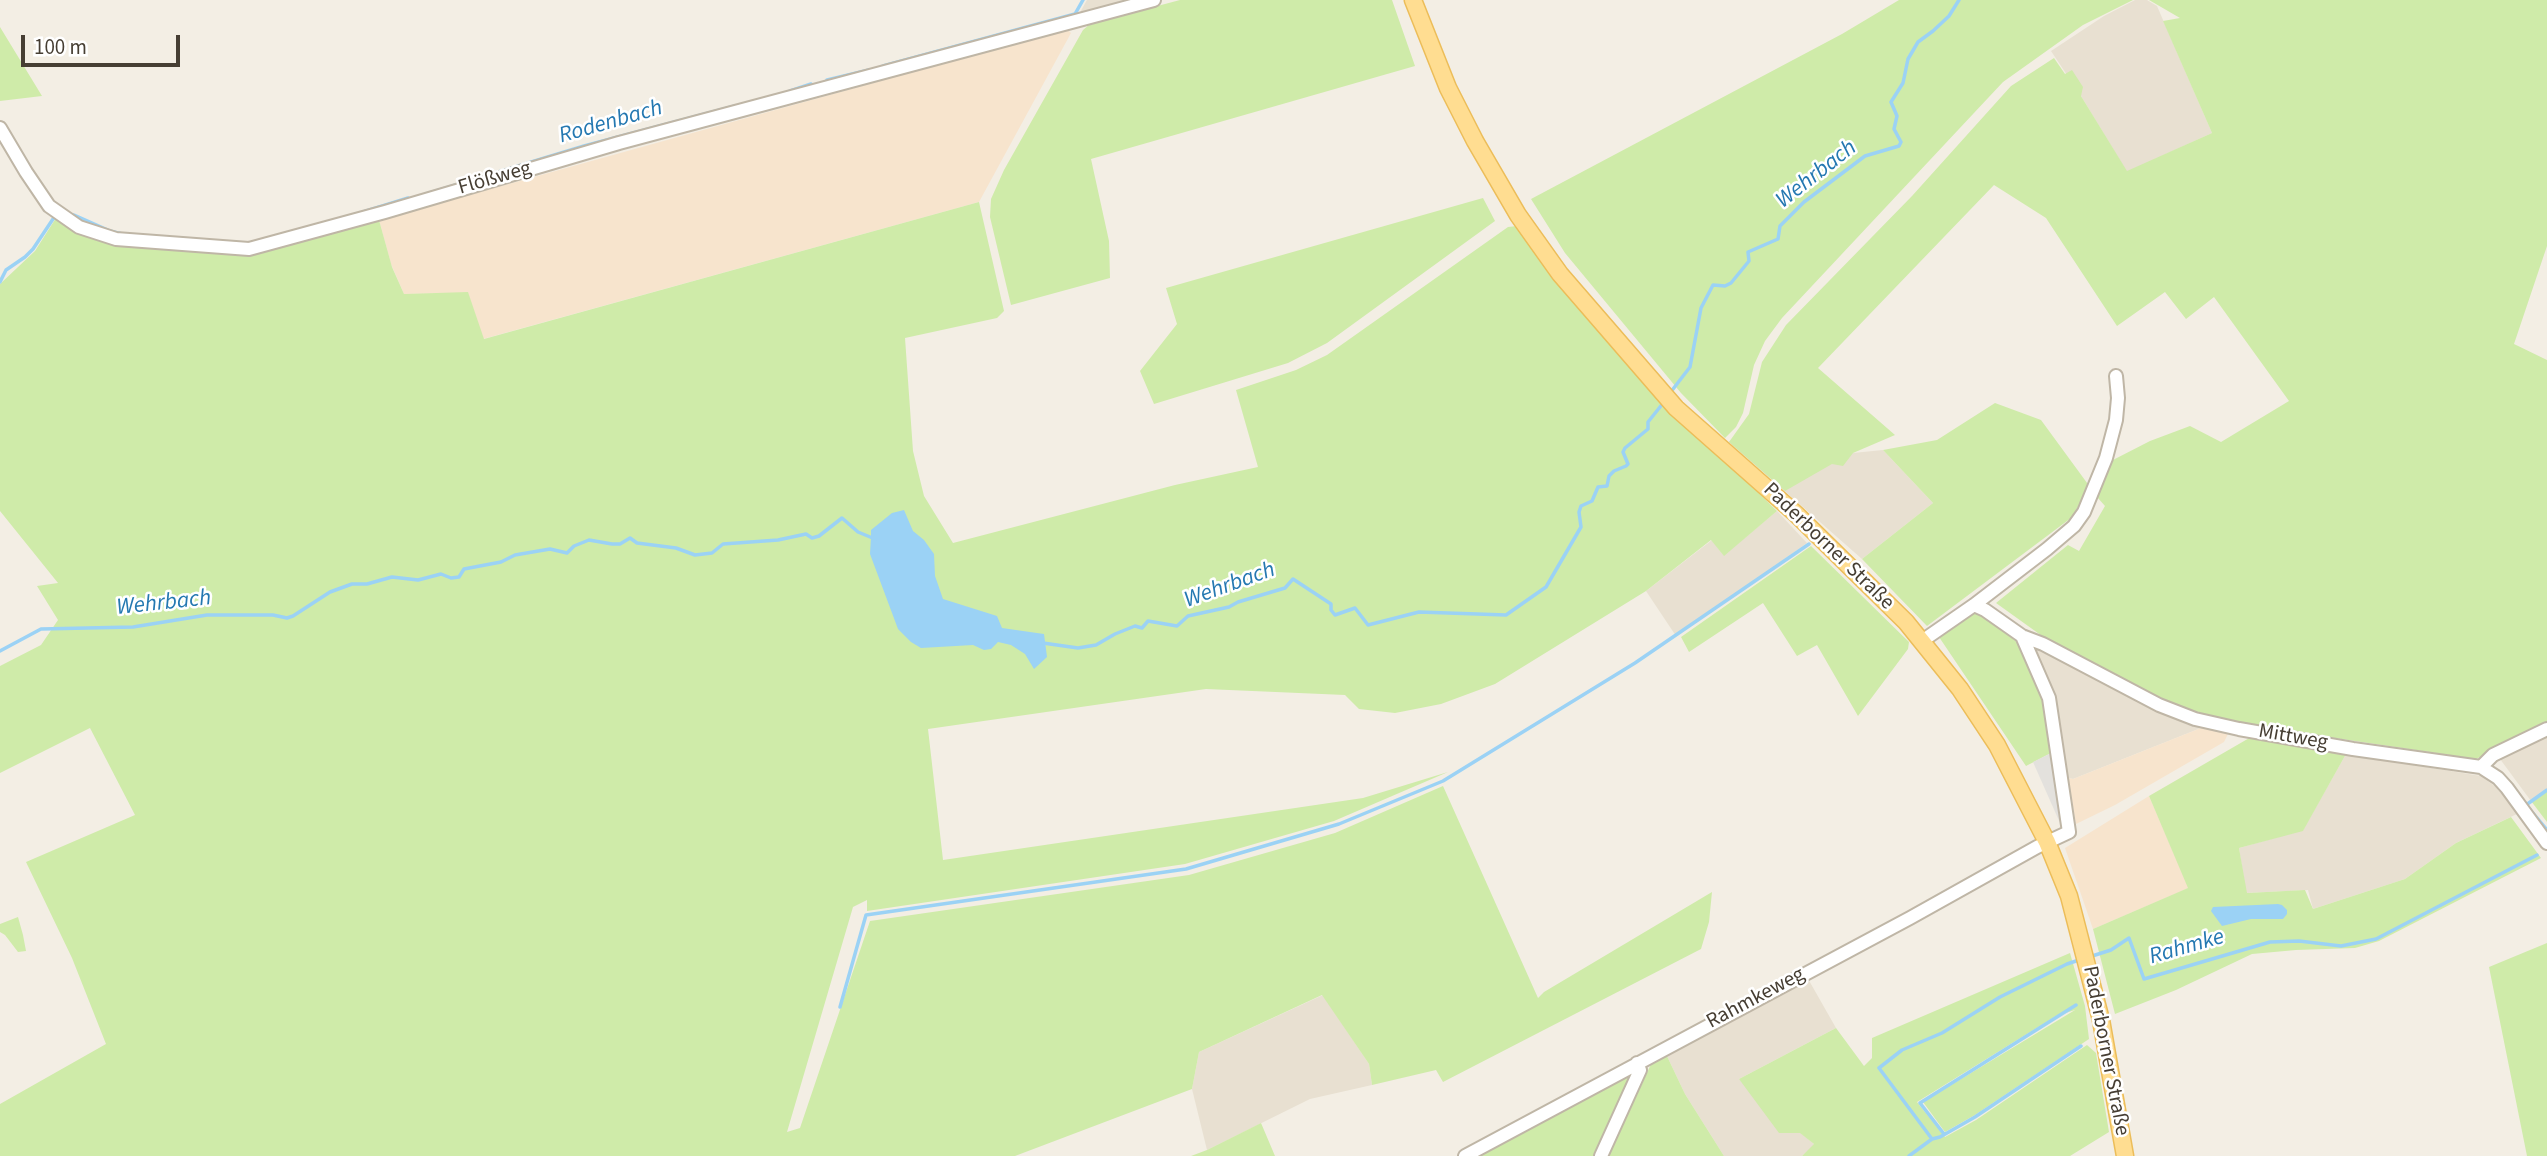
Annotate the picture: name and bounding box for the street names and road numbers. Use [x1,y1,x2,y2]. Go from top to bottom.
street label: Flößweg [456,157,534,201]
street label: Paderborner Straße [1757,478,1899,616]
street label: Mittweg [2256,720,2330,756]
street label: Rahmkeweg [1703,963,1809,1035]
street label: Paderborner Straße [2076,964,2134,1138]

